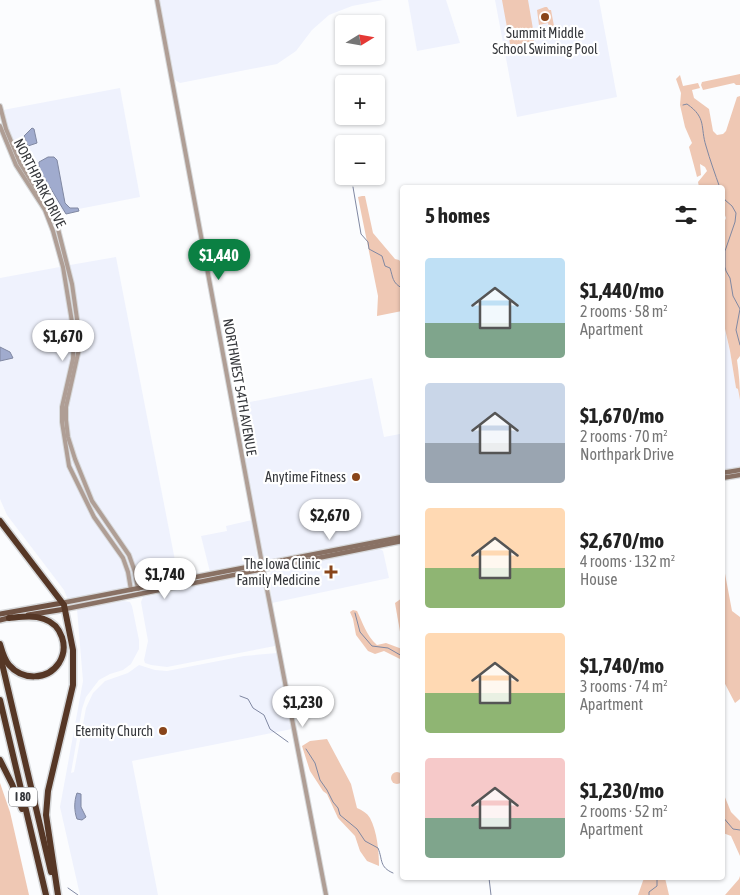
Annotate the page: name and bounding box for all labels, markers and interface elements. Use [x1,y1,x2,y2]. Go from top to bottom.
marker: Summit Middle School Swiming Pool [539,11,551,23]
north arrow [335,15,385,65]
map controls [335,15,385,185]
place label: Summit Middle School Swiming Pool [492,25,598,57]
button: + [335,75,385,125]
button: − [335,135,385,185]
street label: NORTHPARK DRIVE [11,136,69,230]
icon: filters [672,201,700,229]
text: 5 homes [425,203,490,227]
pin: $1,440 [178,238,260,281]
text: $1,440 [199,246,239,264]
icon: home [465,278,525,338]
text: $1,440/mo [580,278,664,302]
text: 2 rooms · 58 m² [580,302,668,320]
street label: NORTHWEST 54TH AVENUE [220,317,260,457]
pin: $1,670 [22,320,104,362]
text: Apartment [580,320,643,338]
text: $1,670 [43,327,83,345]
icon: home [465,403,525,463]
text: $1,670/mo [580,403,664,427]
text: 2 rooms · 70 m² [580,427,668,445]
text: Northpark Drive [580,445,674,463]
place label: Anytime Fitness [265,469,346,485]
marker: Anytime Fitness [350,471,362,483]
pin: $2,670 [289,498,371,541]
text: $2,670 [310,506,350,524]
icon: home [465,528,525,588]
text: $2,670/mo [580,528,664,552]
text: 4 rooms · 132 m² [580,552,675,570]
place label: The Iowa Clinic Family Medicine [237,556,321,588]
pin: $1,740 [124,558,206,600]
text: $1,740 [145,565,185,583]
marker: The Iowa Clinic Family Medicine [324,565,338,579]
text: House [580,570,617,588]
icon: home [465,653,525,713]
text: $1,740/mo [580,653,664,677]
text: 3 rooms · 74 m² [580,677,668,695]
pin: $1,230 [262,686,344,728]
text: $1,230 [283,693,323,711]
text: Apartment [580,695,643,713]
place label: Eternity Church [75,723,153,739]
marker: Eternity Church [157,725,169,737]
icon: home [465,778,525,838]
text: $1,230/mo [580,778,664,802]
road number: I 80 [9,788,37,806]
text: 2 rooms · 52 m² [580,802,668,820]
text: Apartment [580,820,643,838]

